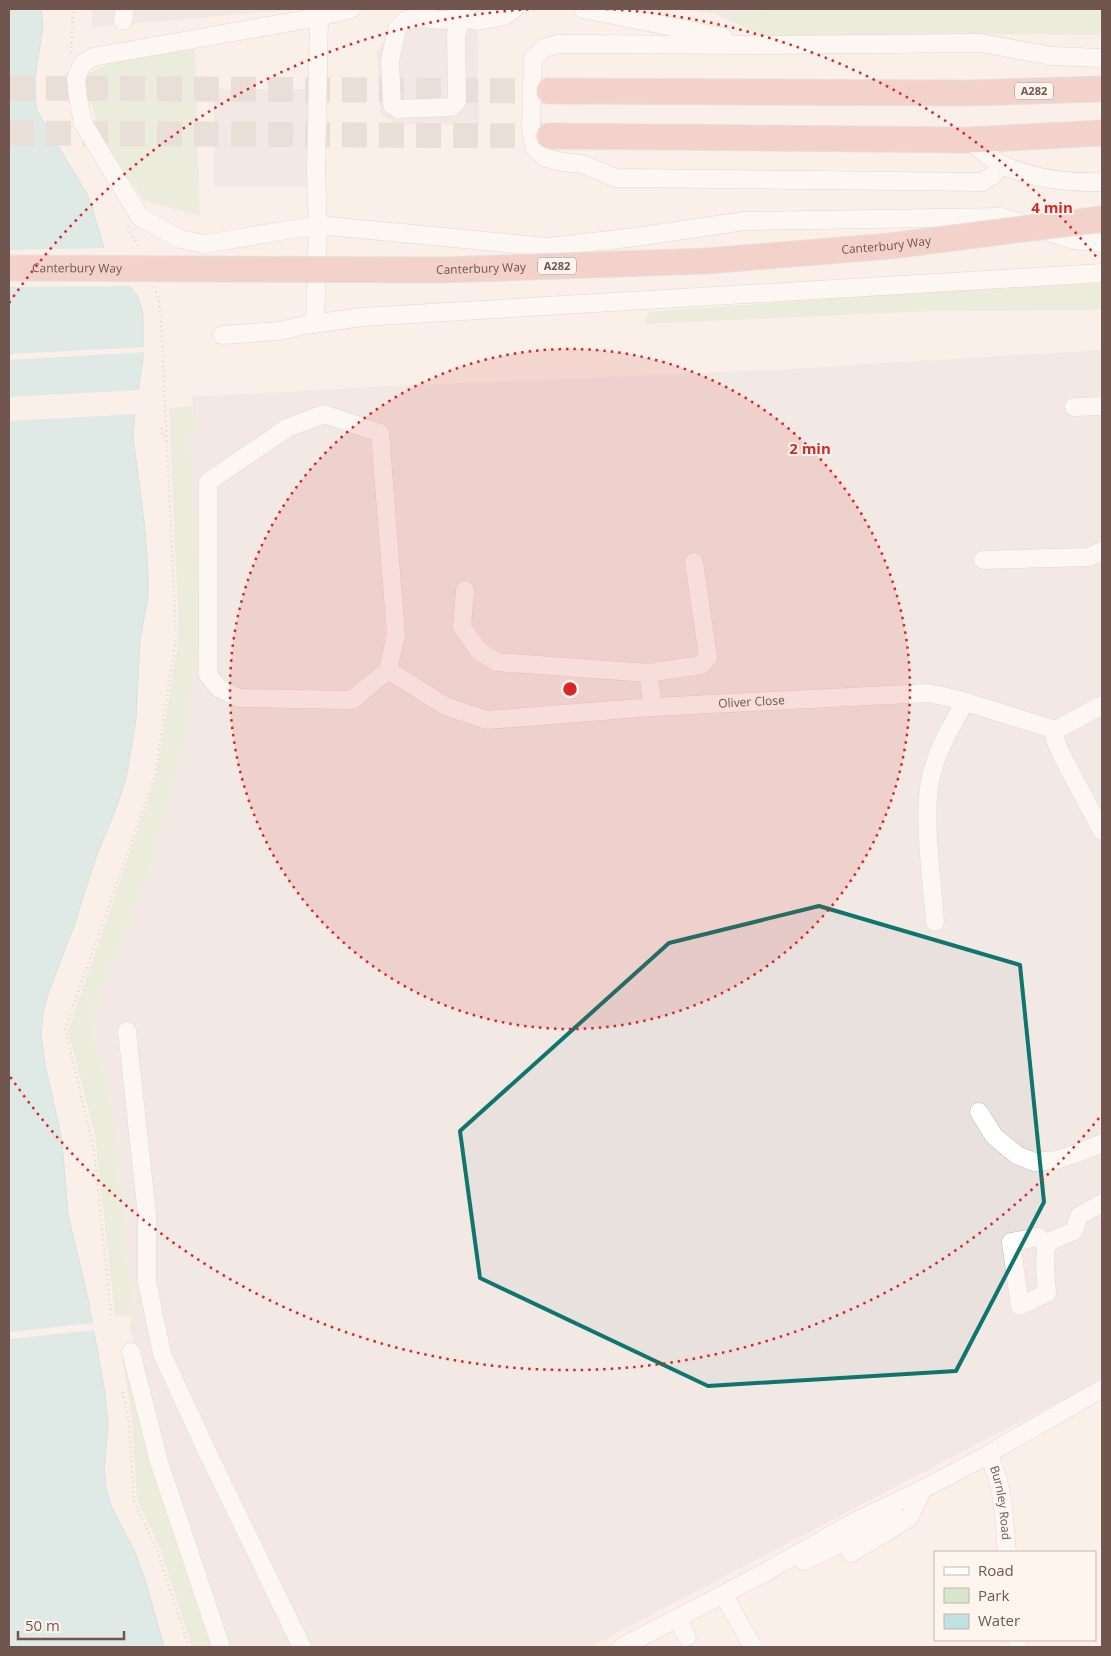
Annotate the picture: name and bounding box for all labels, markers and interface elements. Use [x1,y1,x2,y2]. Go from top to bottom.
road number: A282 [1015,82,1053,100]
text: 4 min [1031,197,1073,217]
street label: Canterbury Way [841,232,933,258]
street label: Canterbury Way [436,258,527,278]
road number: A282 [538,258,576,274]
street label: Canterbury Way [32,259,123,277]
text: 2 min [789,438,831,458]
centre of rings [561,680,579,698]
street label: Oliver Close [718,691,785,712]
street label: Burnley Road [986,1463,1015,1541]
legend [934,1551,1096,1641]
text: Road [978,1560,1014,1580]
text: Park [978,1585,1009,1605]
scale bar [18,1608,124,1640]
text: Water [978,1610,1020,1630]
text: 50 m [25,1615,60,1635]

